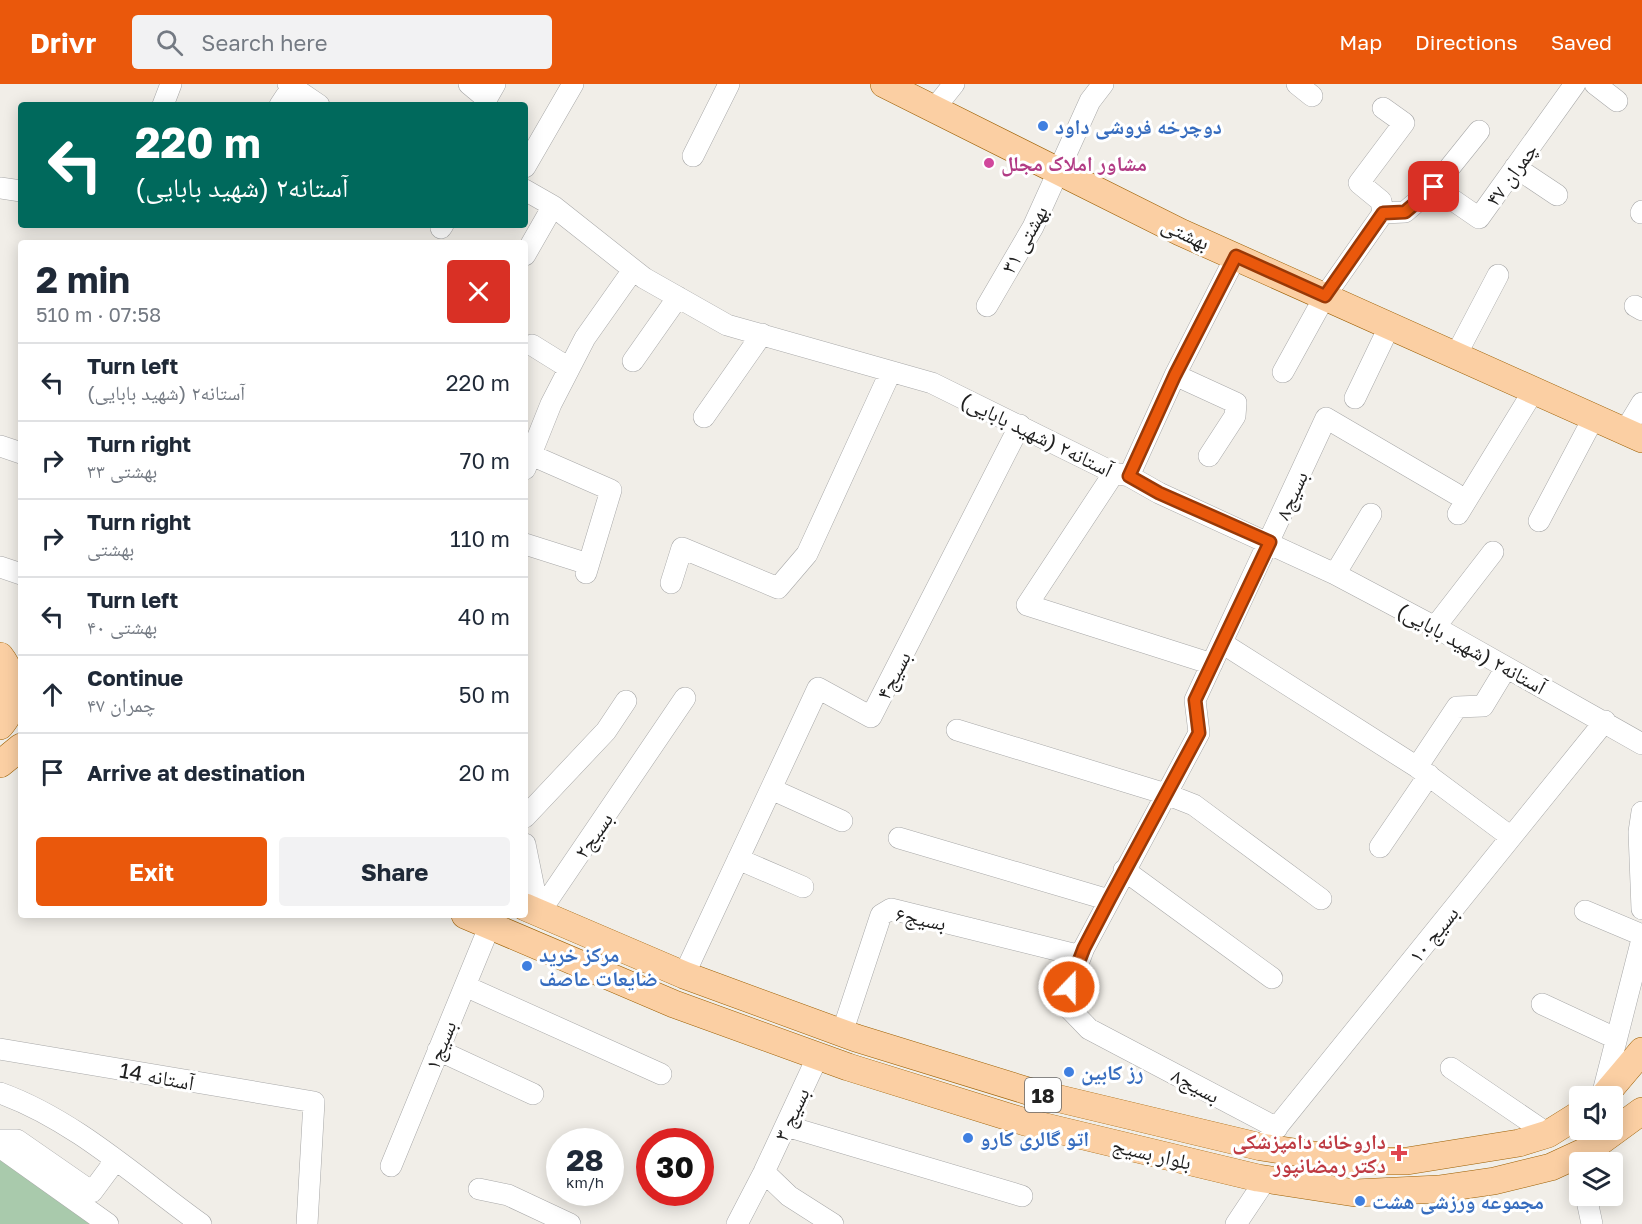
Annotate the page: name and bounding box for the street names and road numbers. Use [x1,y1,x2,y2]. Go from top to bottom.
street label: چمران ۴۷ [1479,137,1543,211]
street label: بهشتی ۳۱ [995,200,1054,278]
street label: بهشتی [1158,211,1214,256]
street label: آستانه۲ (شهید بابایی) [956,386,1118,483]
street label: بسیج۸ [1269,467,1314,524]
street label: آستانه۲ (شهید بابایی) [1393,596,1551,701]
street label: بسیج۴ [870,647,917,704]
street label: بسیج۲ [568,807,619,864]
street label: بسیج۶ [893,900,948,937]
street label: بسیج ۱۰ [1402,900,1464,968]
street label: بسیج۱ [418,1017,462,1074]
street label: آستانه 14 [118,1057,197,1095]
street label: بسیج۸ [1167,1062,1224,1109]
road number: 18 [1025,1078,1061,1112]
street label: بسیج ۳ [767,1083,816,1145]
street label: بلوار بسیج [1110,1131,1194,1176]

